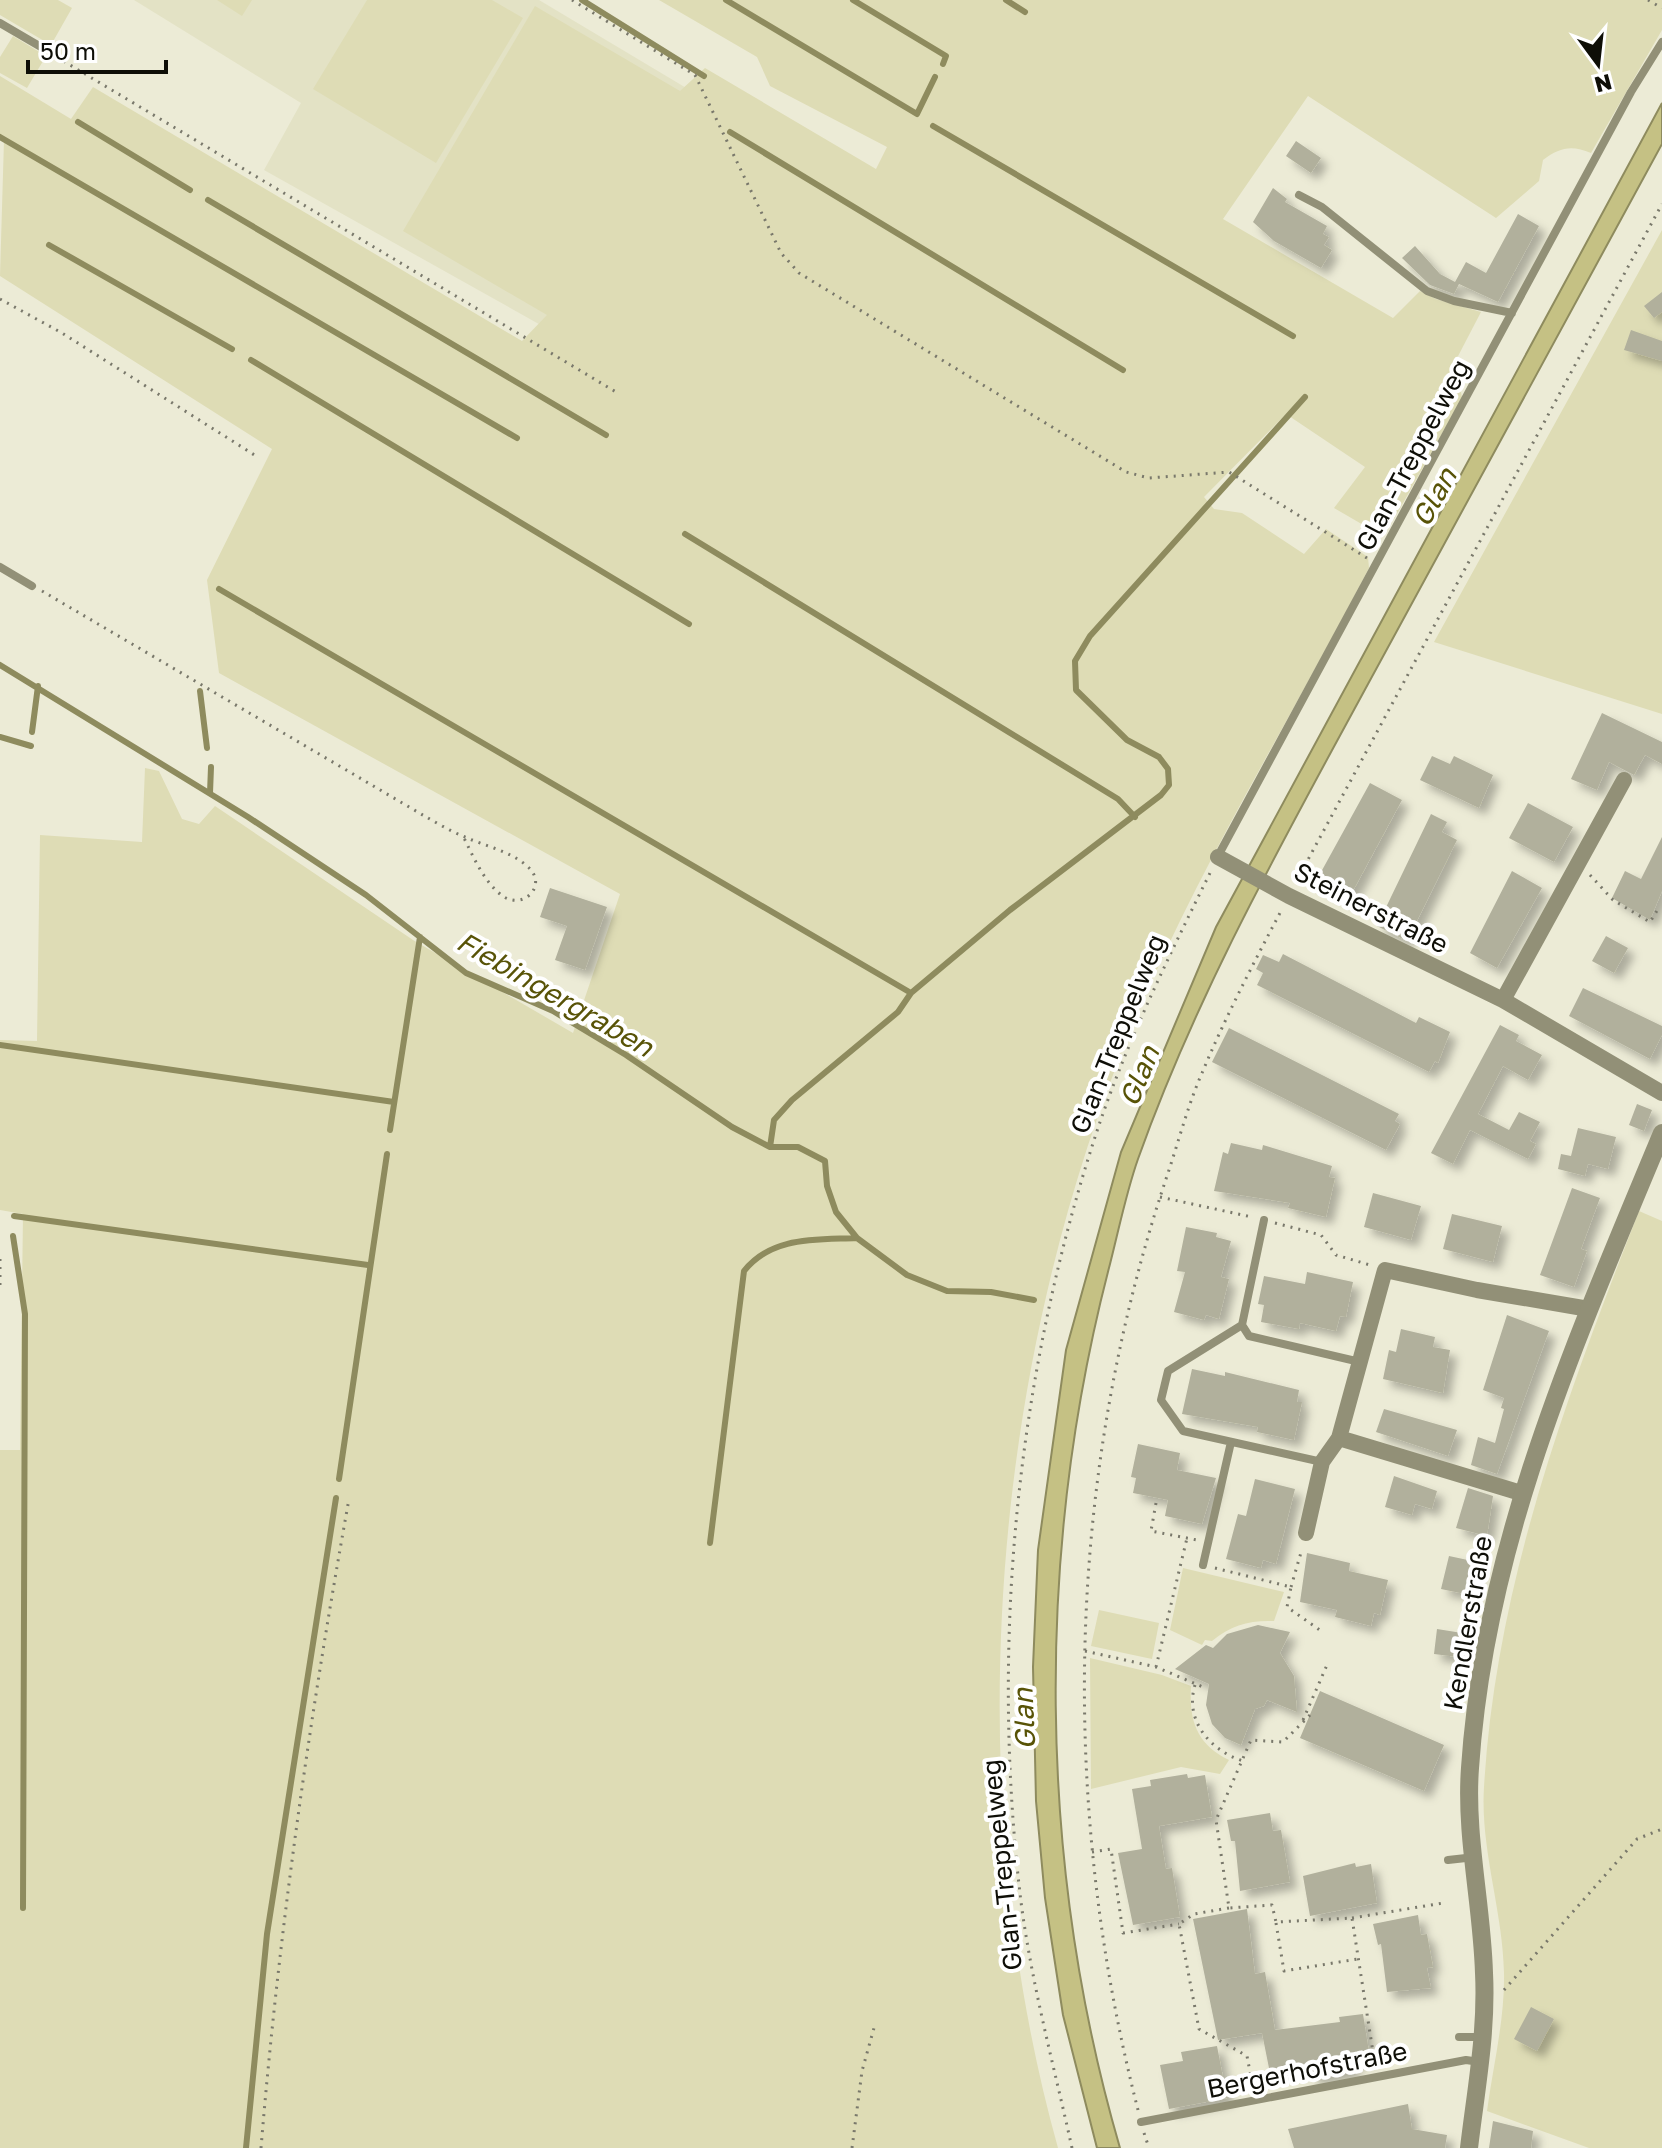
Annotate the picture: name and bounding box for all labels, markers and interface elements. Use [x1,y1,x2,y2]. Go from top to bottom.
scale bar [28,24,166,74]
north arrow [1558,24,1638,104]
text: 50 m [40,36,96,65]
text: N [1592,69,1615,99]
street label: Glan-Treppelweg [1349,354,1477,556]
water label: Glan [1404,462,1464,532]
street label: Steinerstraße [1289,855,1453,960]
water label: Fiebingergraben [451,924,661,1064]
street label: Glan-Treppelweg [1064,930,1172,1138]
water label: Glan [1112,1041,1166,1111]
street label: Kendlerstraße [1437,1533,1498,1713]
water label: Glan [1005,1686,1042,1751]
street label: Glan-Treppelweg [975,1758,1028,1972]
street label: Bergerhofstraße [1204,2035,1410,2104]

